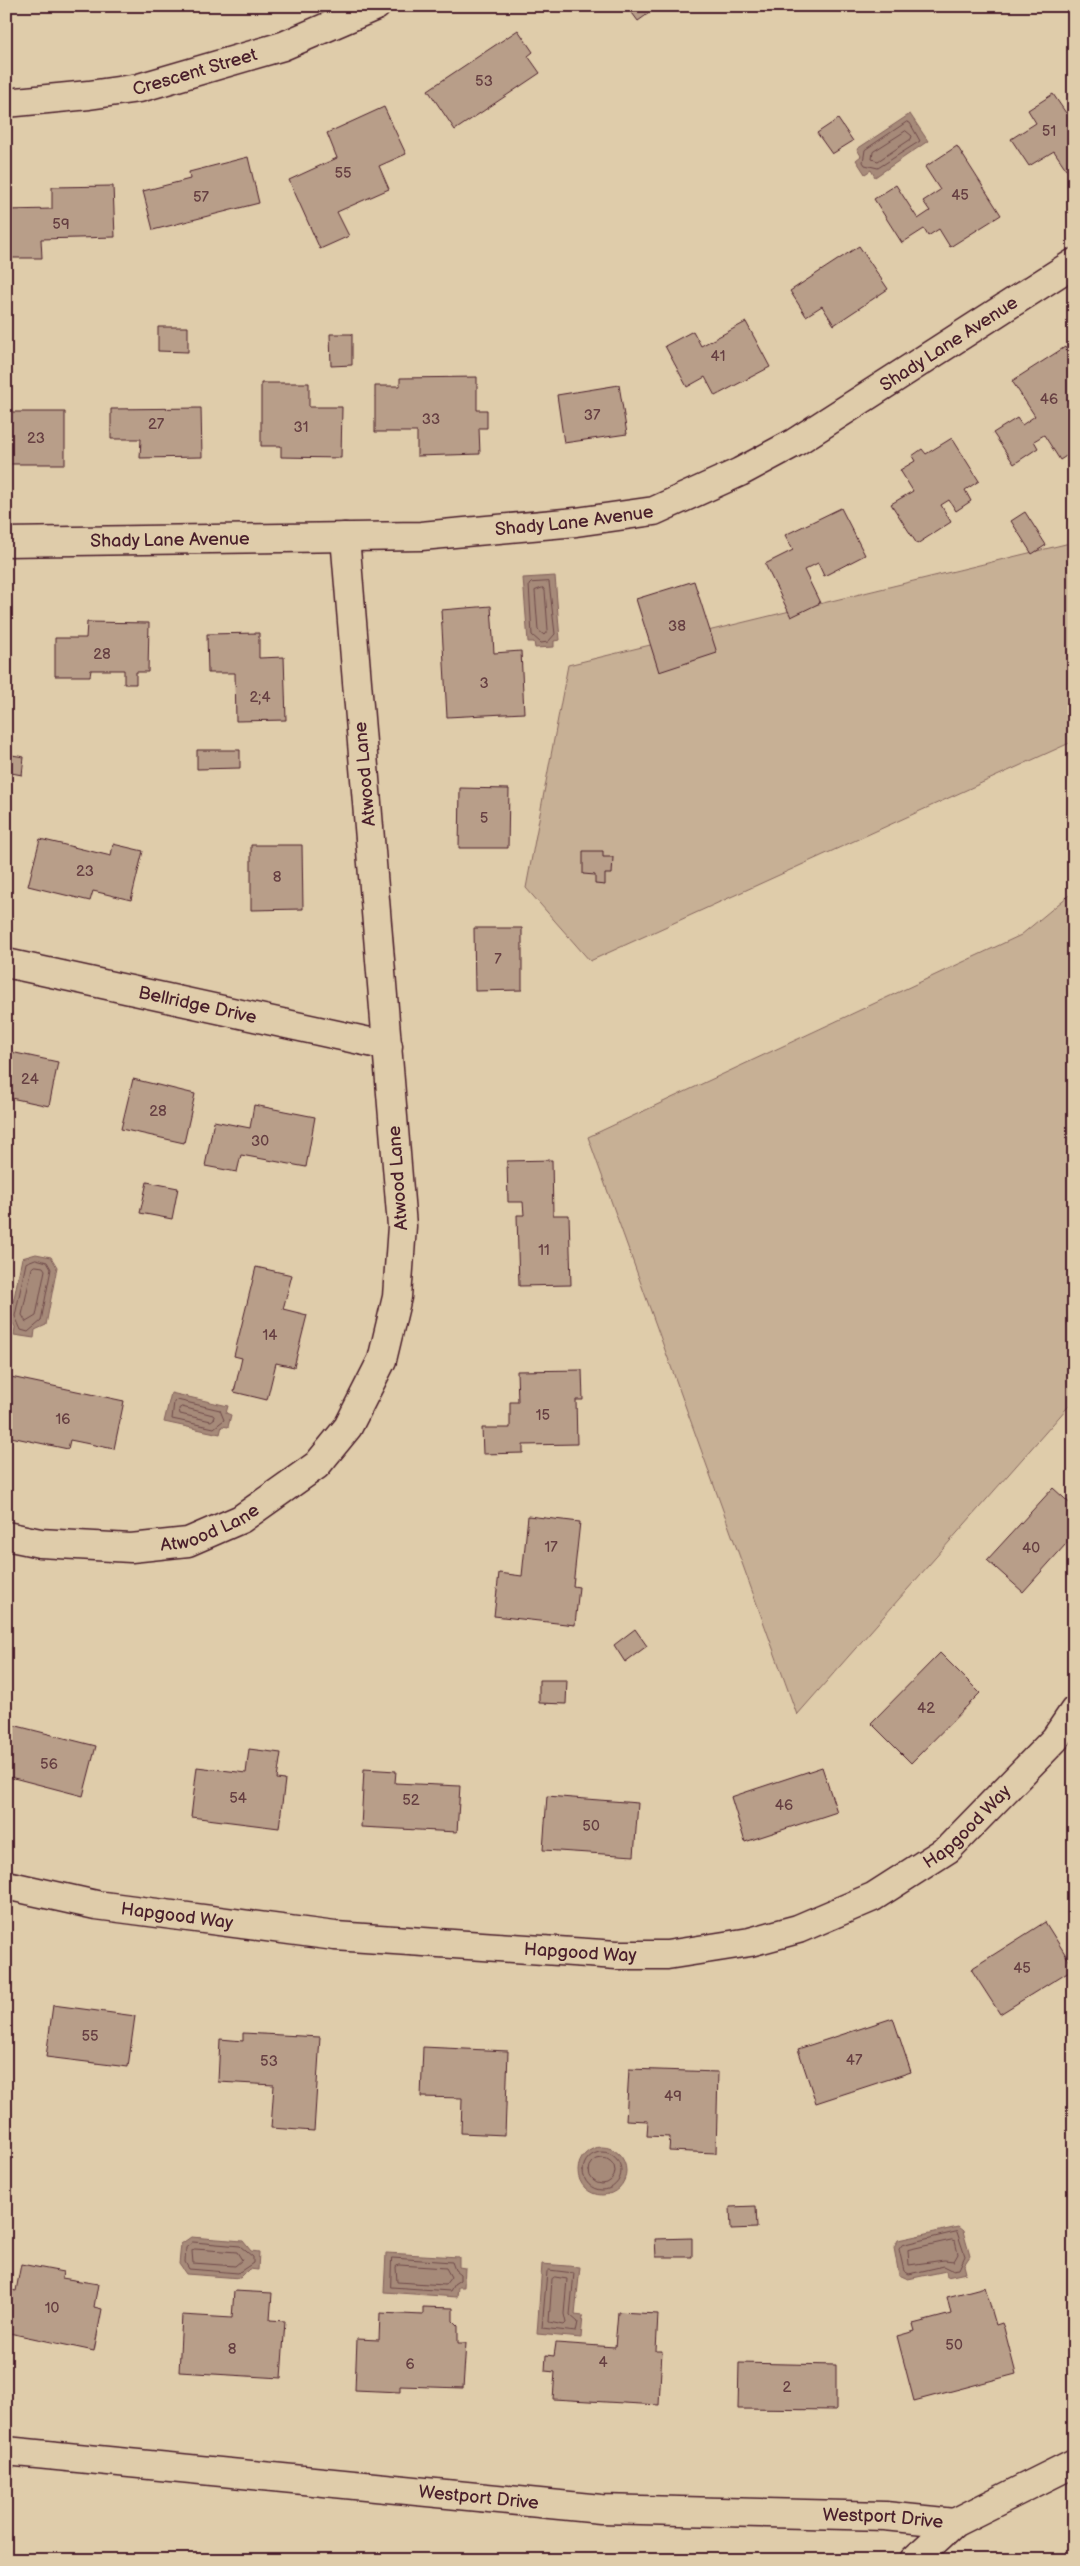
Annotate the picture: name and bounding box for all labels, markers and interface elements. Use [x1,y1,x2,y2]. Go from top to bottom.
street label: Crescent Street [130,44,260,100]
house number: 53 [475,72,493,91]
house number: 51 [1042,122,1056,141]
house number: 55 [334,164,352,183]
house number: 45 [951,186,969,205]
house number: 57 [193,188,210,207]
house number: 59 [52,215,70,234]
street label: Shady Lane Avenue [876,291,1022,396]
house number: 41 [711,347,725,366]
house number: 46 [1040,390,1058,409]
house number: 37 [584,406,601,425]
house number: 33 [422,410,440,429]
house number: 27 [148,415,165,434]
house number: 31 [293,418,309,437]
house number: 23 [27,429,45,448]
street label: Shady Lane Avenue [494,501,655,540]
street label: Shady Lane Avenue [90,528,250,551]
house number: 38 [668,617,686,636]
house number: 28 [93,645,111,664]
house number: 3 [479,674,489,693]
house number: 2;4 [249,688,271,707]
street label: Atwood Lane [350,720,380,827]
house number: 5 [480,809,488,828]
house number: 23 [76,862,94,881]
house number: 8 [273,868,282,887]
house number: 7 [494,950,502,969]
street label: Bellridge Drive [136,982,259,1028]
house number: 24 [21,1070,39,1089]
house number: 28 [149,1102,167,1121]
street label: Atwood Lane [384,1125,412,1231]
house number: 30 [251,1132,269,1151]
house number: 11 [538,1241,550,1260]
house number: 14 [263,1326,277,1345]
house number: 15 [536,1406,550,1425]
house number: 16 [56,1410,70,1429]
street label: Atwood Lane [159,1499,263,1555]
house number: 17 [544,1538,558,1557]
house number: 40 [1022,1539,1040,1558]
house number: 42 [917,1699,935,1718]
house number: 56 [40,1755,58,1774]
street label: Hapgood Way [919,1780,1016,1873]
house number: 54 [229,1789,247,1808]
house number: 52 [402,1791,420,1810]
house number: 46 [775,1796,793,1815]
house number: 50 [582,1817,600,1836]
street label: Hapgood Way [120,1898,235,1933]
street label: Hapgood Way [523,1938,637,1966]
house number: 45 [1013,1959,1031,1978]
house number: 55 [81,2027,99,2046]
house number: 47 [846,2051,863,2070]
house number: 53 [260,2052,278,2071]
house number: 49 [664,2087,682,2106]
house number: 10 [45,2299,59,2318]
house number: 50 [945,2336,963,2355]
house number: 8 [228,2340,237,2359]
house number: 4 [598,2353,608,2372]
house number: 6 [405,2355,415,2374]
house number: 2 [783,2378,792,2397]
street label: Westport Drive [418,2481,540,2513]
street label: Westport Drive [823,2504,945,2532]

